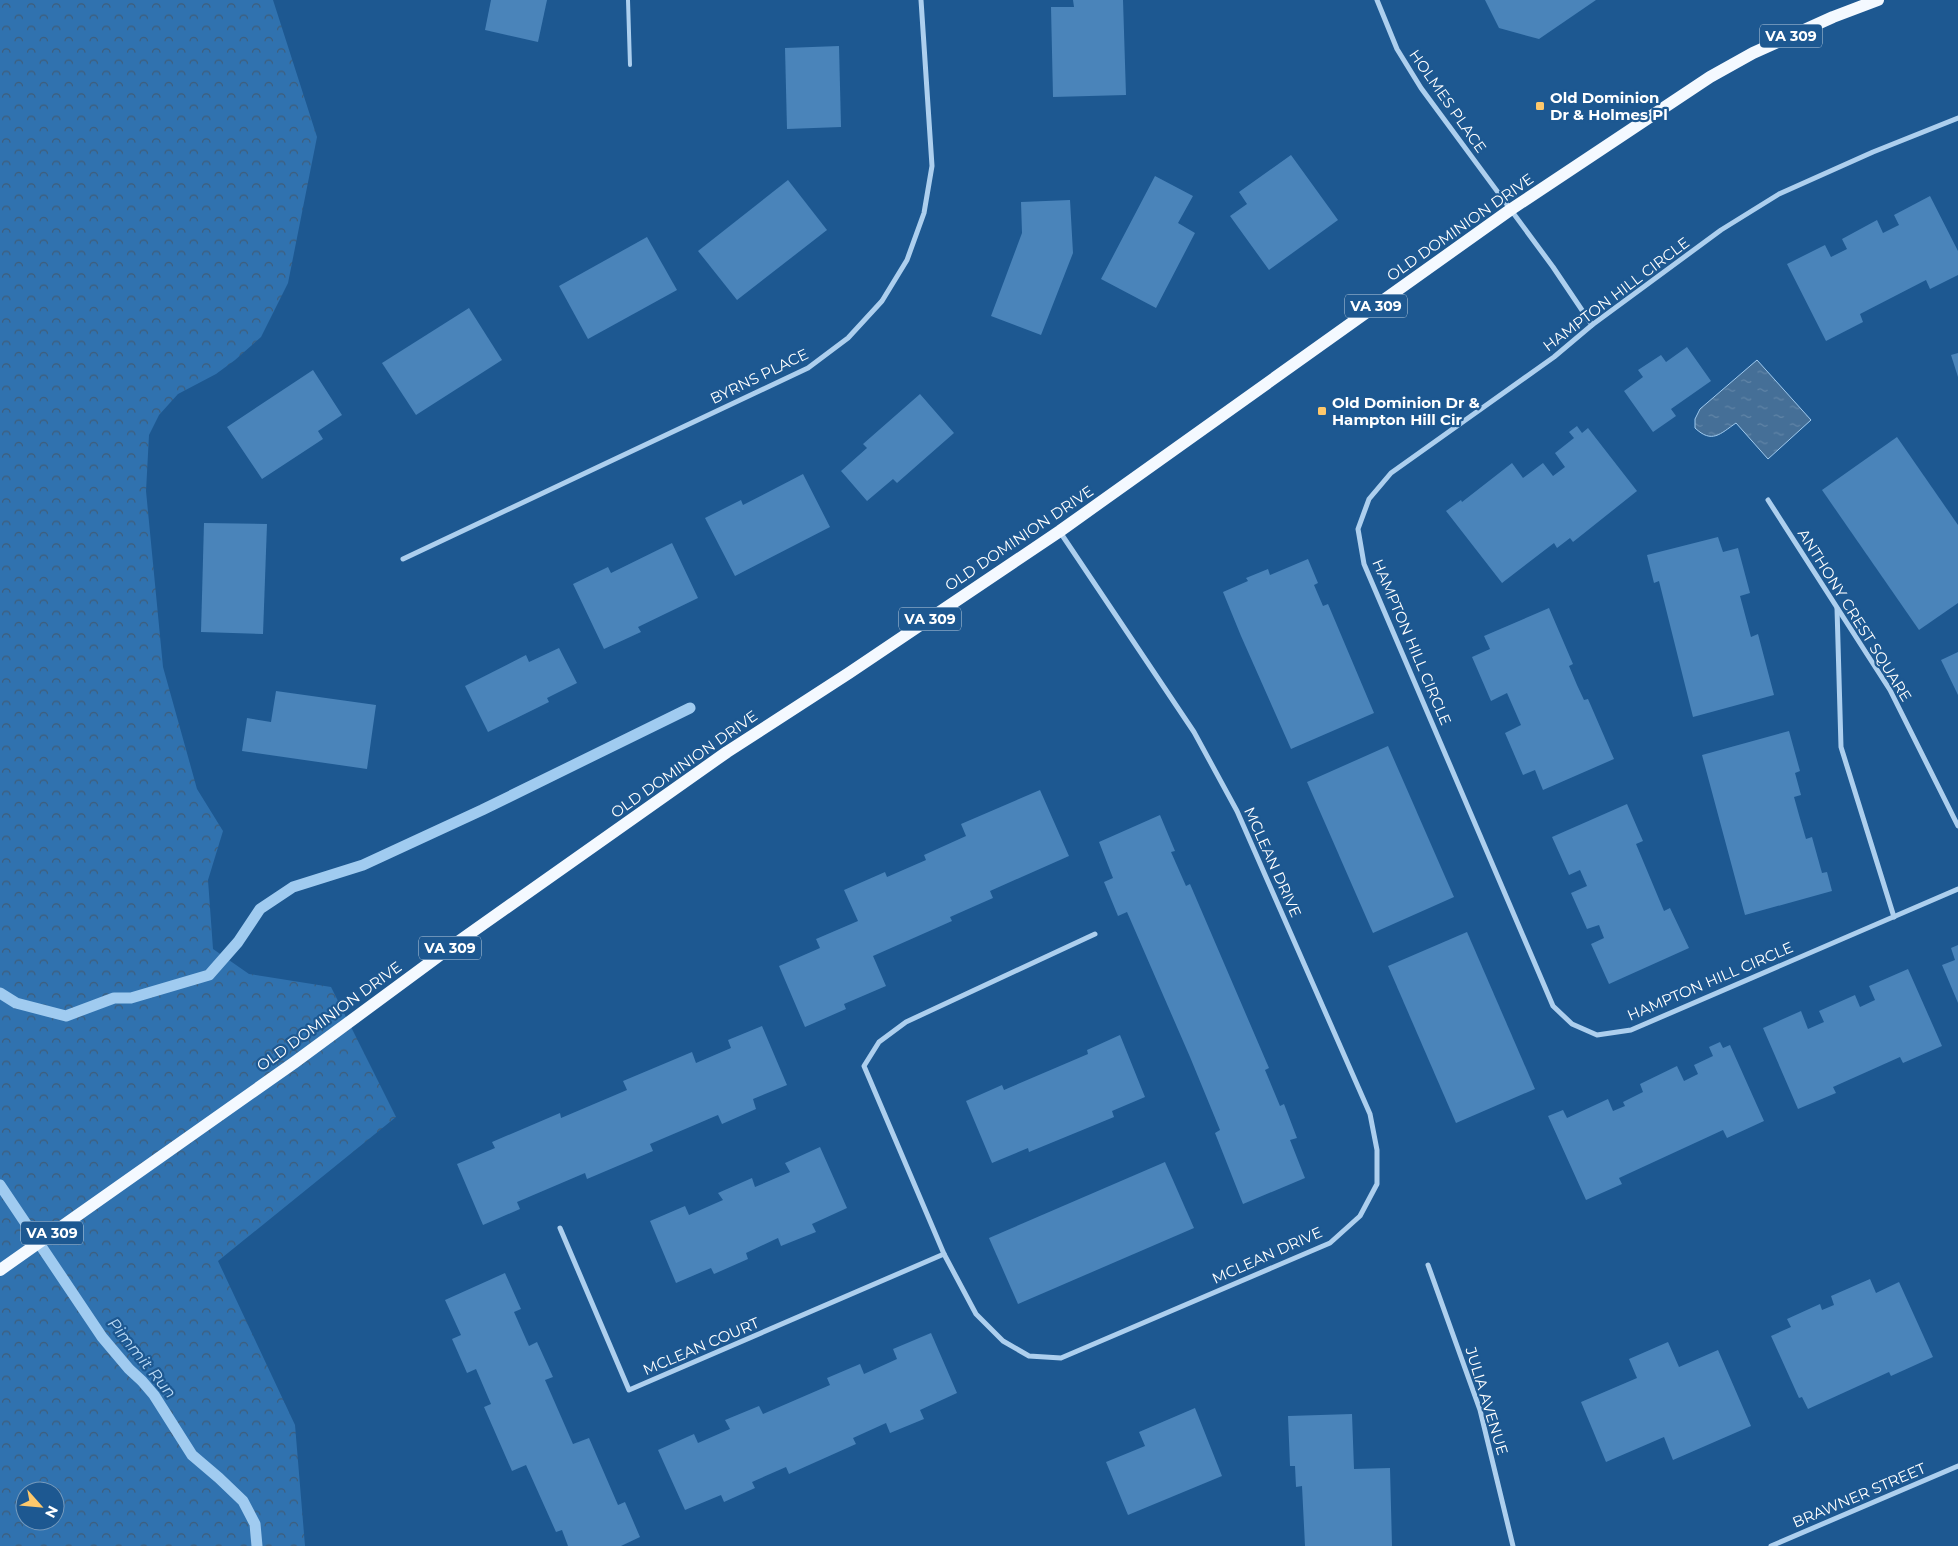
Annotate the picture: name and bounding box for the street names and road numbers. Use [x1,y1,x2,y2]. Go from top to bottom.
road number: VA 309 [1760,24,1822,48]
street label: HOLMES PLACE [1405,46,1491,156]
street label: OLD DOMINION DRIVE [1383,169,1537,285]
street label: HAMPTON HILL CIRCLE [1539,233,1693,355]
road number: VA 309 [1345,294,1407,318]
street label: BYRNS PLACE [707,344,811,408]
street label: OLD DOMINION DRIVE [941,481,1097,595]
street label: ANTHONY CREST SQUARE [1794,525,1916,705]
street label: HAMPTON HILL CIRCLE [1368,556,1456,728]
road number: VA 309 [899,608,961,630]
street label: OLD DOMINION DRIVE [607,706,761,822]
street label: MCLEAN DRIVE [1240,804,1306,920]
road number: VA 309 [419,936,481,960]
street label: HAMPTON HILL CIRCLE [1624,937,1796,1025]
street label: OLD DOMINION DRIVE [253,957,405,1075]
road number: VA 309 [21,1222,83,1244]
street label: MCLEAN DRIVE [1209,1222,1325,1288]
street label: MCLEAN COURT [640,1313,762,1379]
street label: JULIA AVENUE [1461,1344,1512,1457]
street label: BRAWNER STREET [1789,1458,1929,1532]

